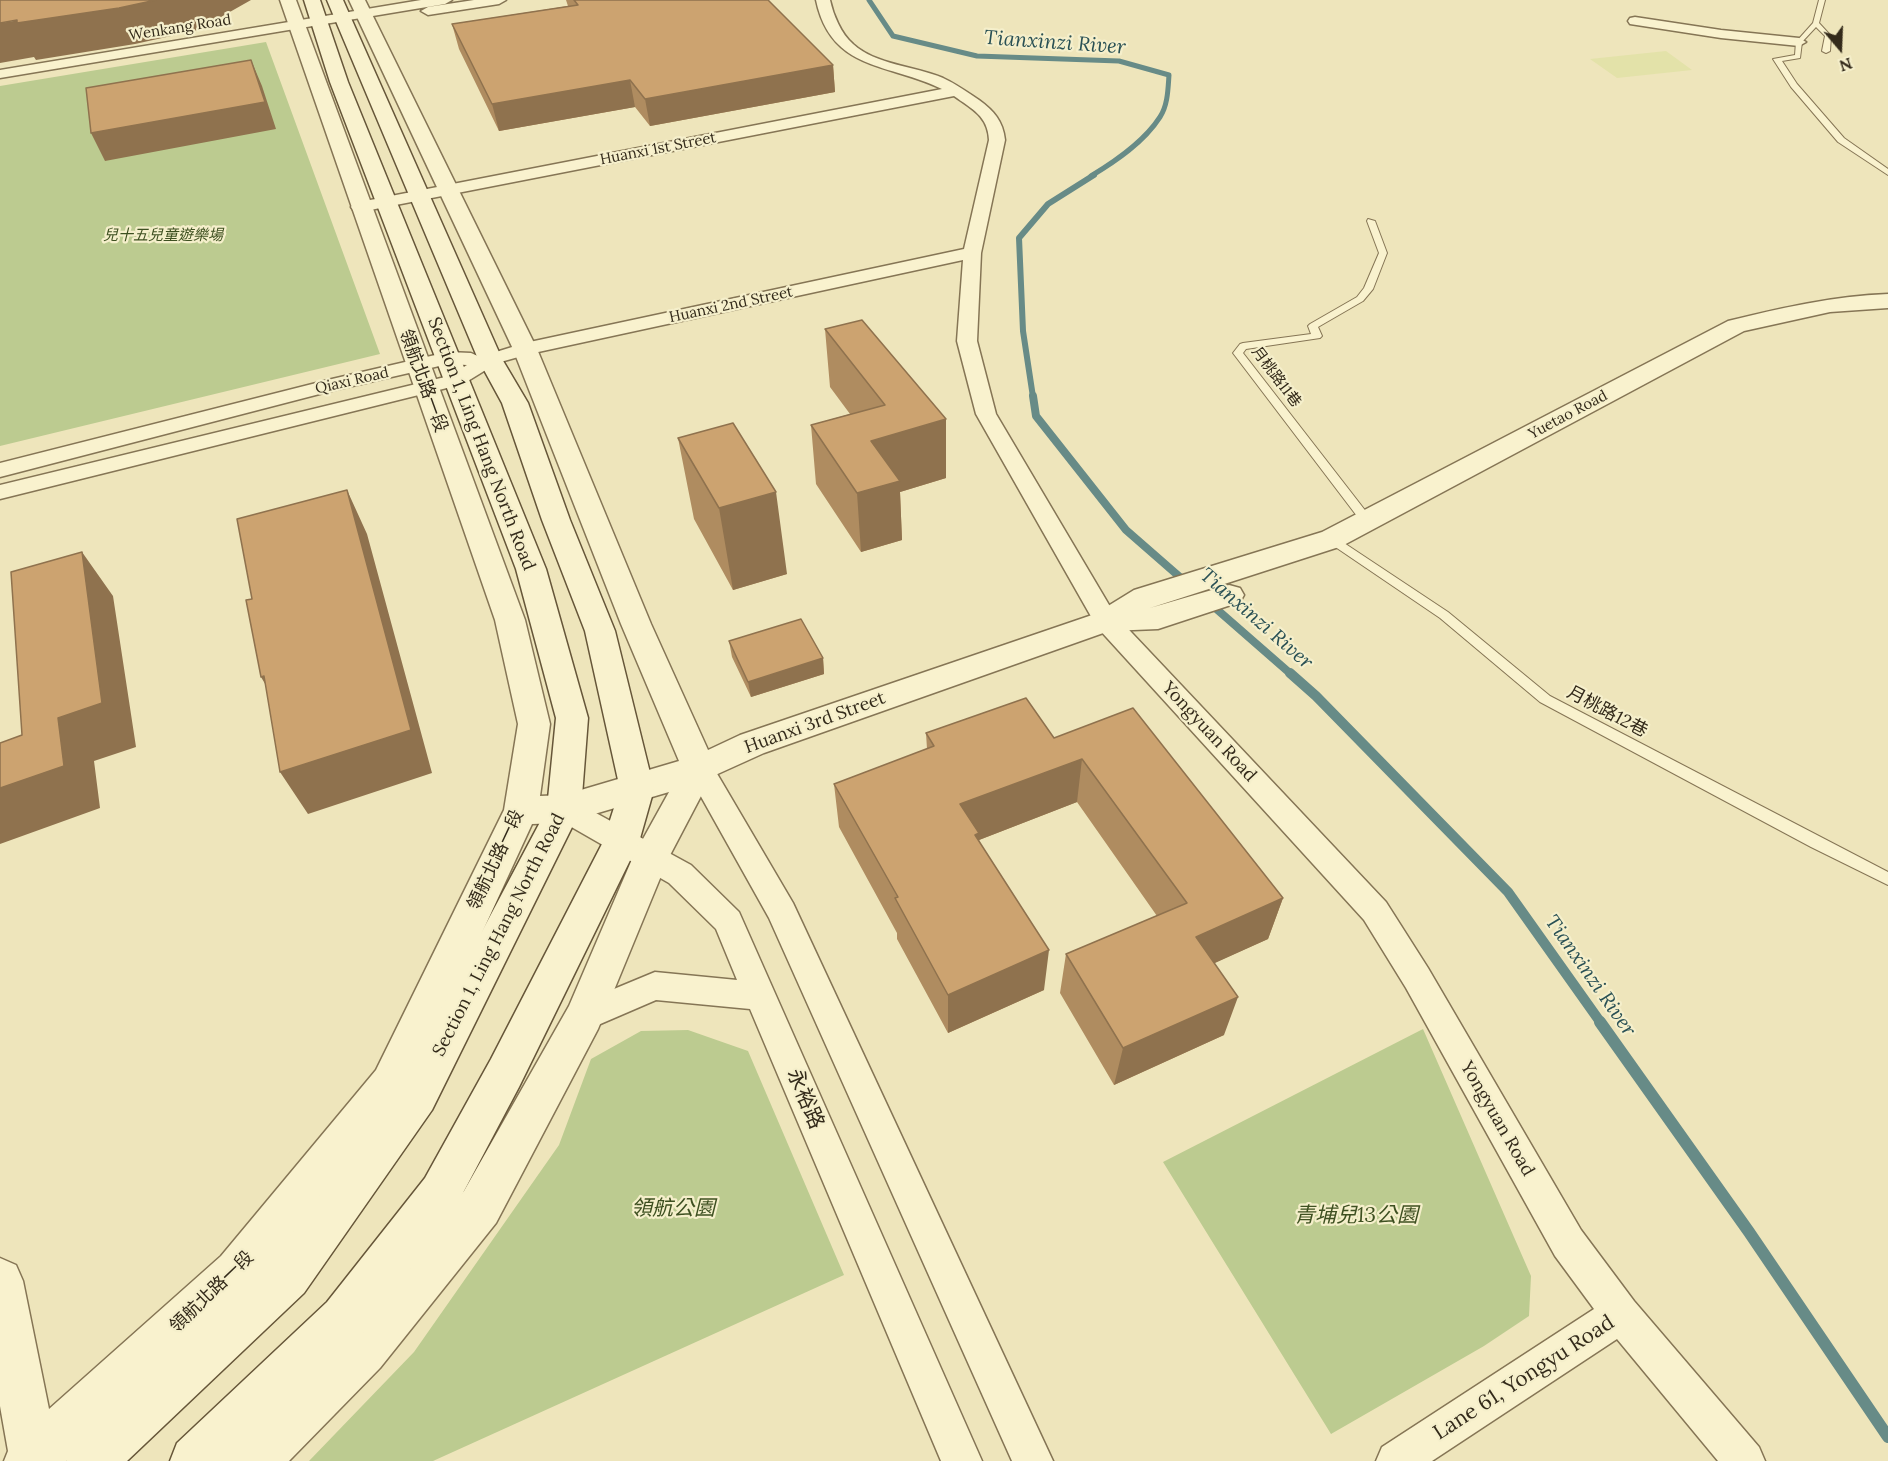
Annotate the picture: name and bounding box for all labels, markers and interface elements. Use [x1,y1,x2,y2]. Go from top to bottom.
street label: Wenkang Road [127,11,233,45]
north arrow [1810,18,1870,78]
water label: Tianxinzi River [983,26,1127,60]
text: N [1837,54,1855,76]
street label: Huanxi 1st Street [598,129,718,169]
park label: 兒十五兒童遊樂場 [103,227,223,245]
street label: Huanxi 2nd Street [668,283,794,327]
street label: Section 1, Ling Hang North Road [423,314,539,574]
street label: 領航北路一段 [394,327,452,435]
street label: 月桃路11巷 [1247,343,1305,411]
street label: Qiaxi Road [314,364,390,398]
street label: Yuetao Road [1525,387,1611,443]
water label: Tianxinzi River [1195,563,1317,675]
street label: Yongyuan Road [1157,678,1261,786]
street label: 月桃路12巷 [1563,682,1651,742]
street label: Huanxi 3rd Street [742,688,888,758]
street label: 領航北路一段 [463,806,529,914]
street label: Section 1, Ling Hang North Road [428,810,570,1060]
water label: Tianxinzi River [1539,911,1641,1041]
street label: Yongyuan Road [1455,1058,1539,1180]
street label: 永裕路 [781,1065,829,1133]
park label: 領航公園 [631,1196,715,1222]
park label: 青埔兒13公園 [1294,1203,1418,1229]
street label: 領航北路一段 [166,1247,258,1337]
street label: Lane 61, Yongyu Road [1429,1310,1619,1446]

